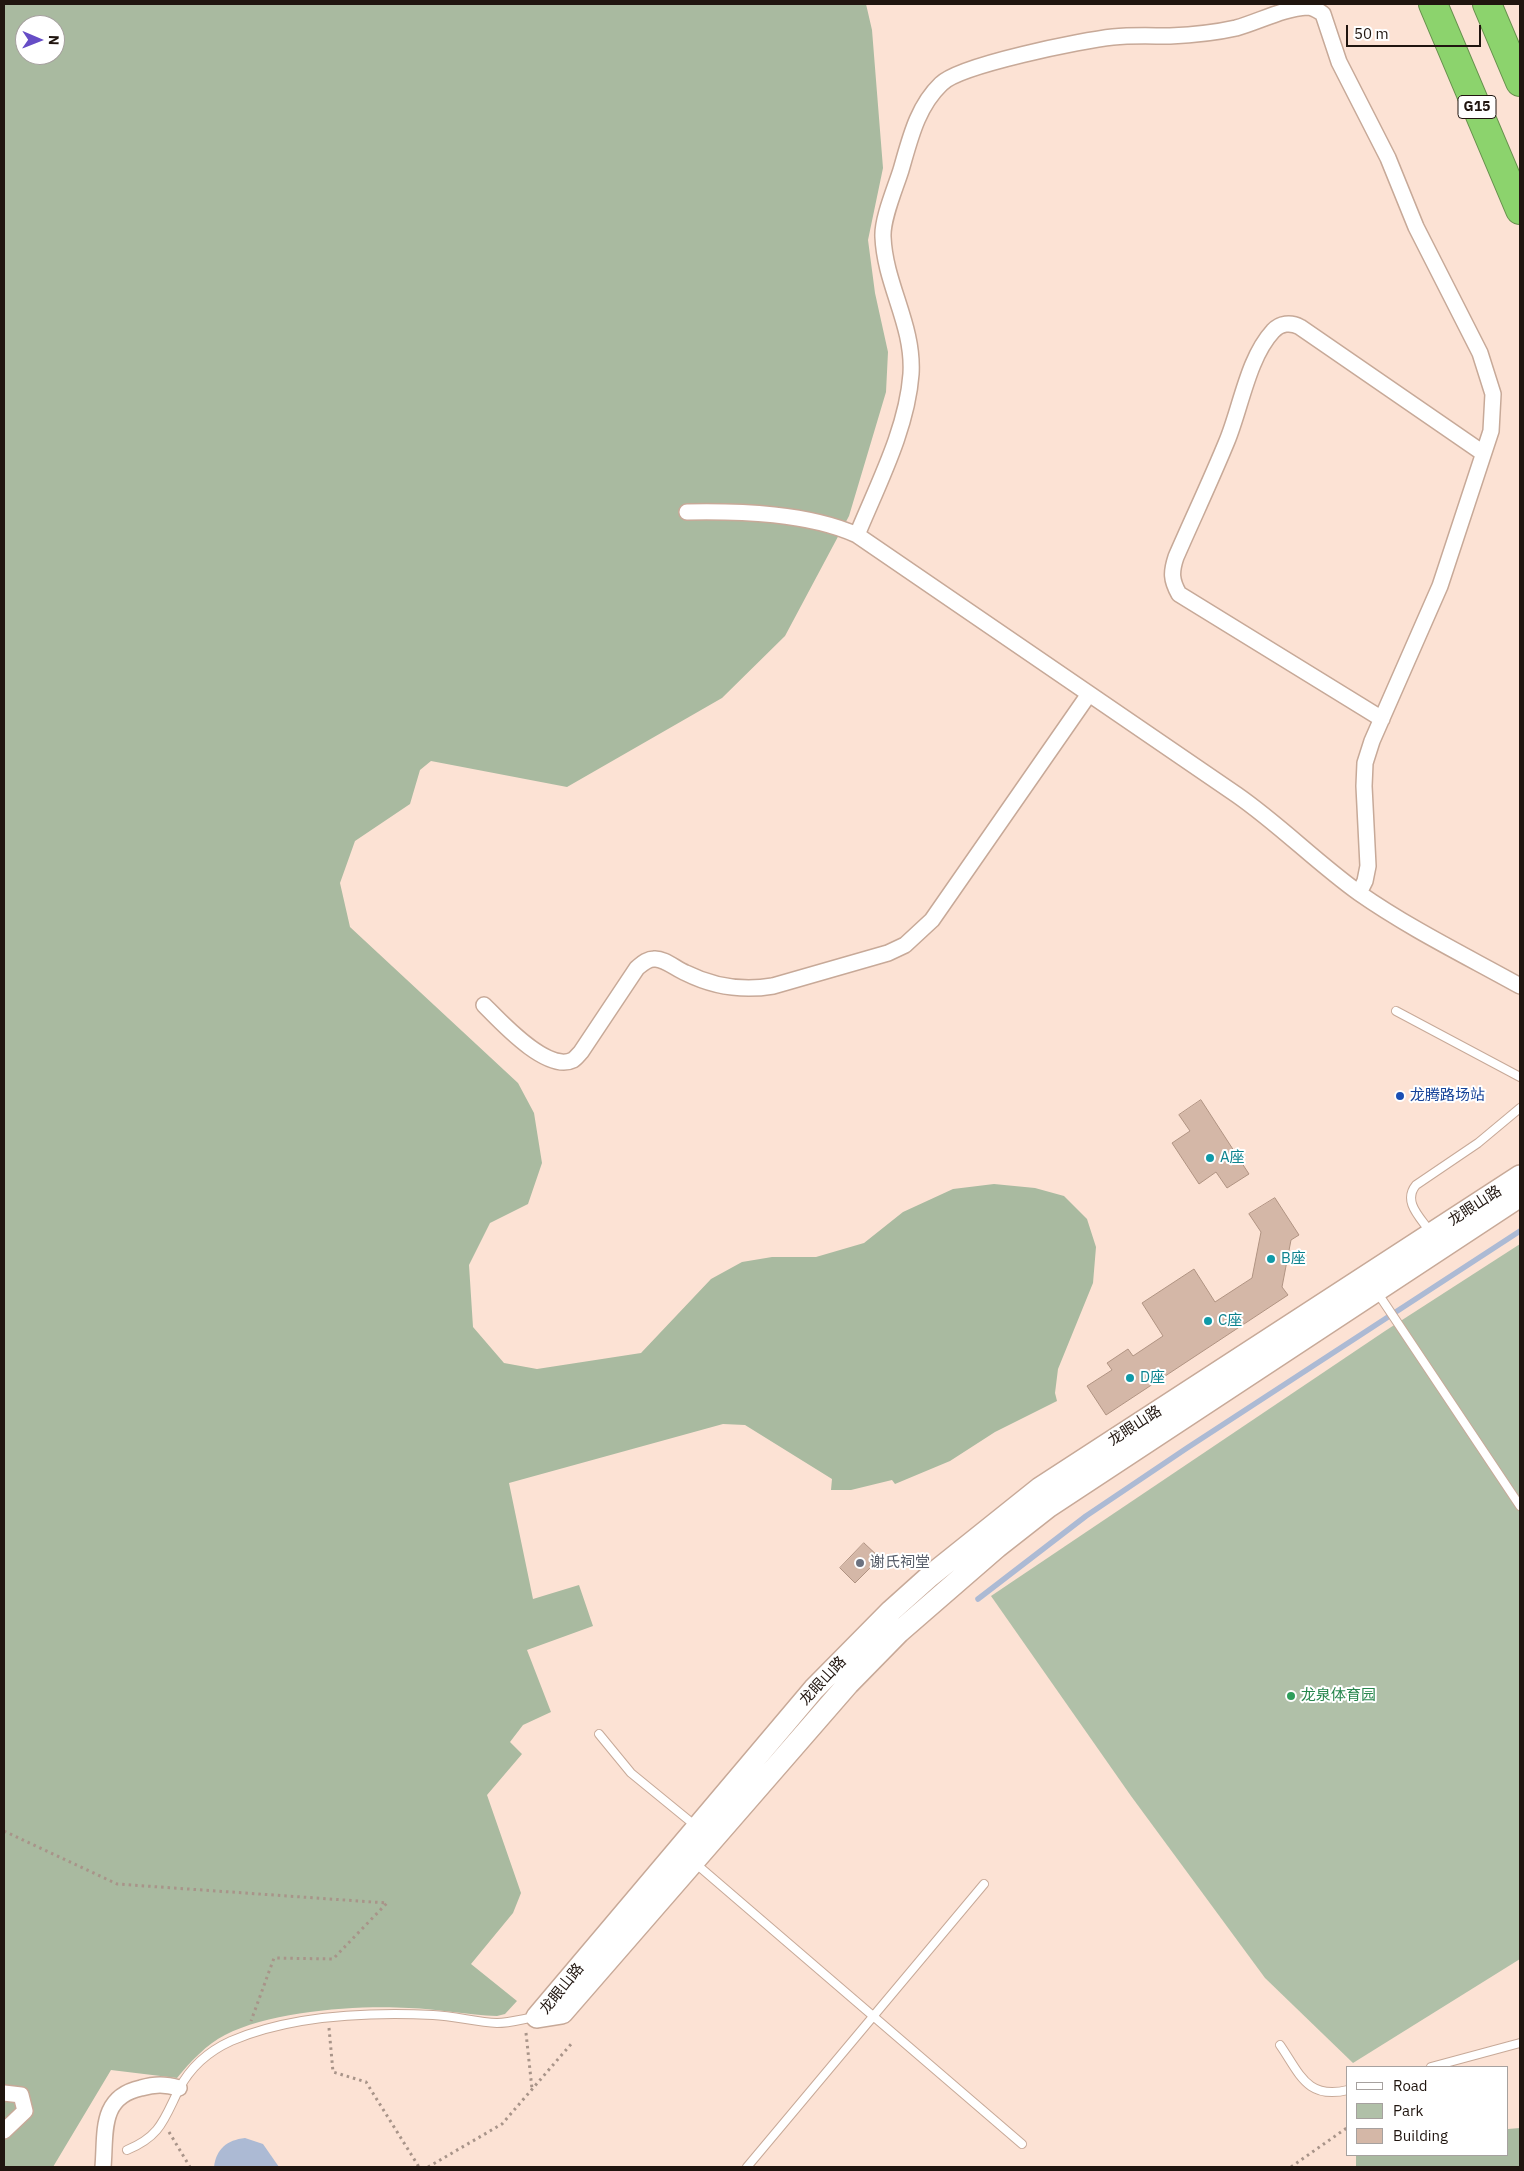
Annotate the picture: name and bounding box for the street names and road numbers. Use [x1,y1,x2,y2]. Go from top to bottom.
road number: G15 [1458,95,1496,118]
street label: 龙眼山路 [1445,1182,1505,1230]
street label: 龙眼山路 [1105,1402,1165,1450]
street label: 龙眼山路 [796,1653,850,1709]
street label: 龙眼山路 [536,1960,588,2018]

